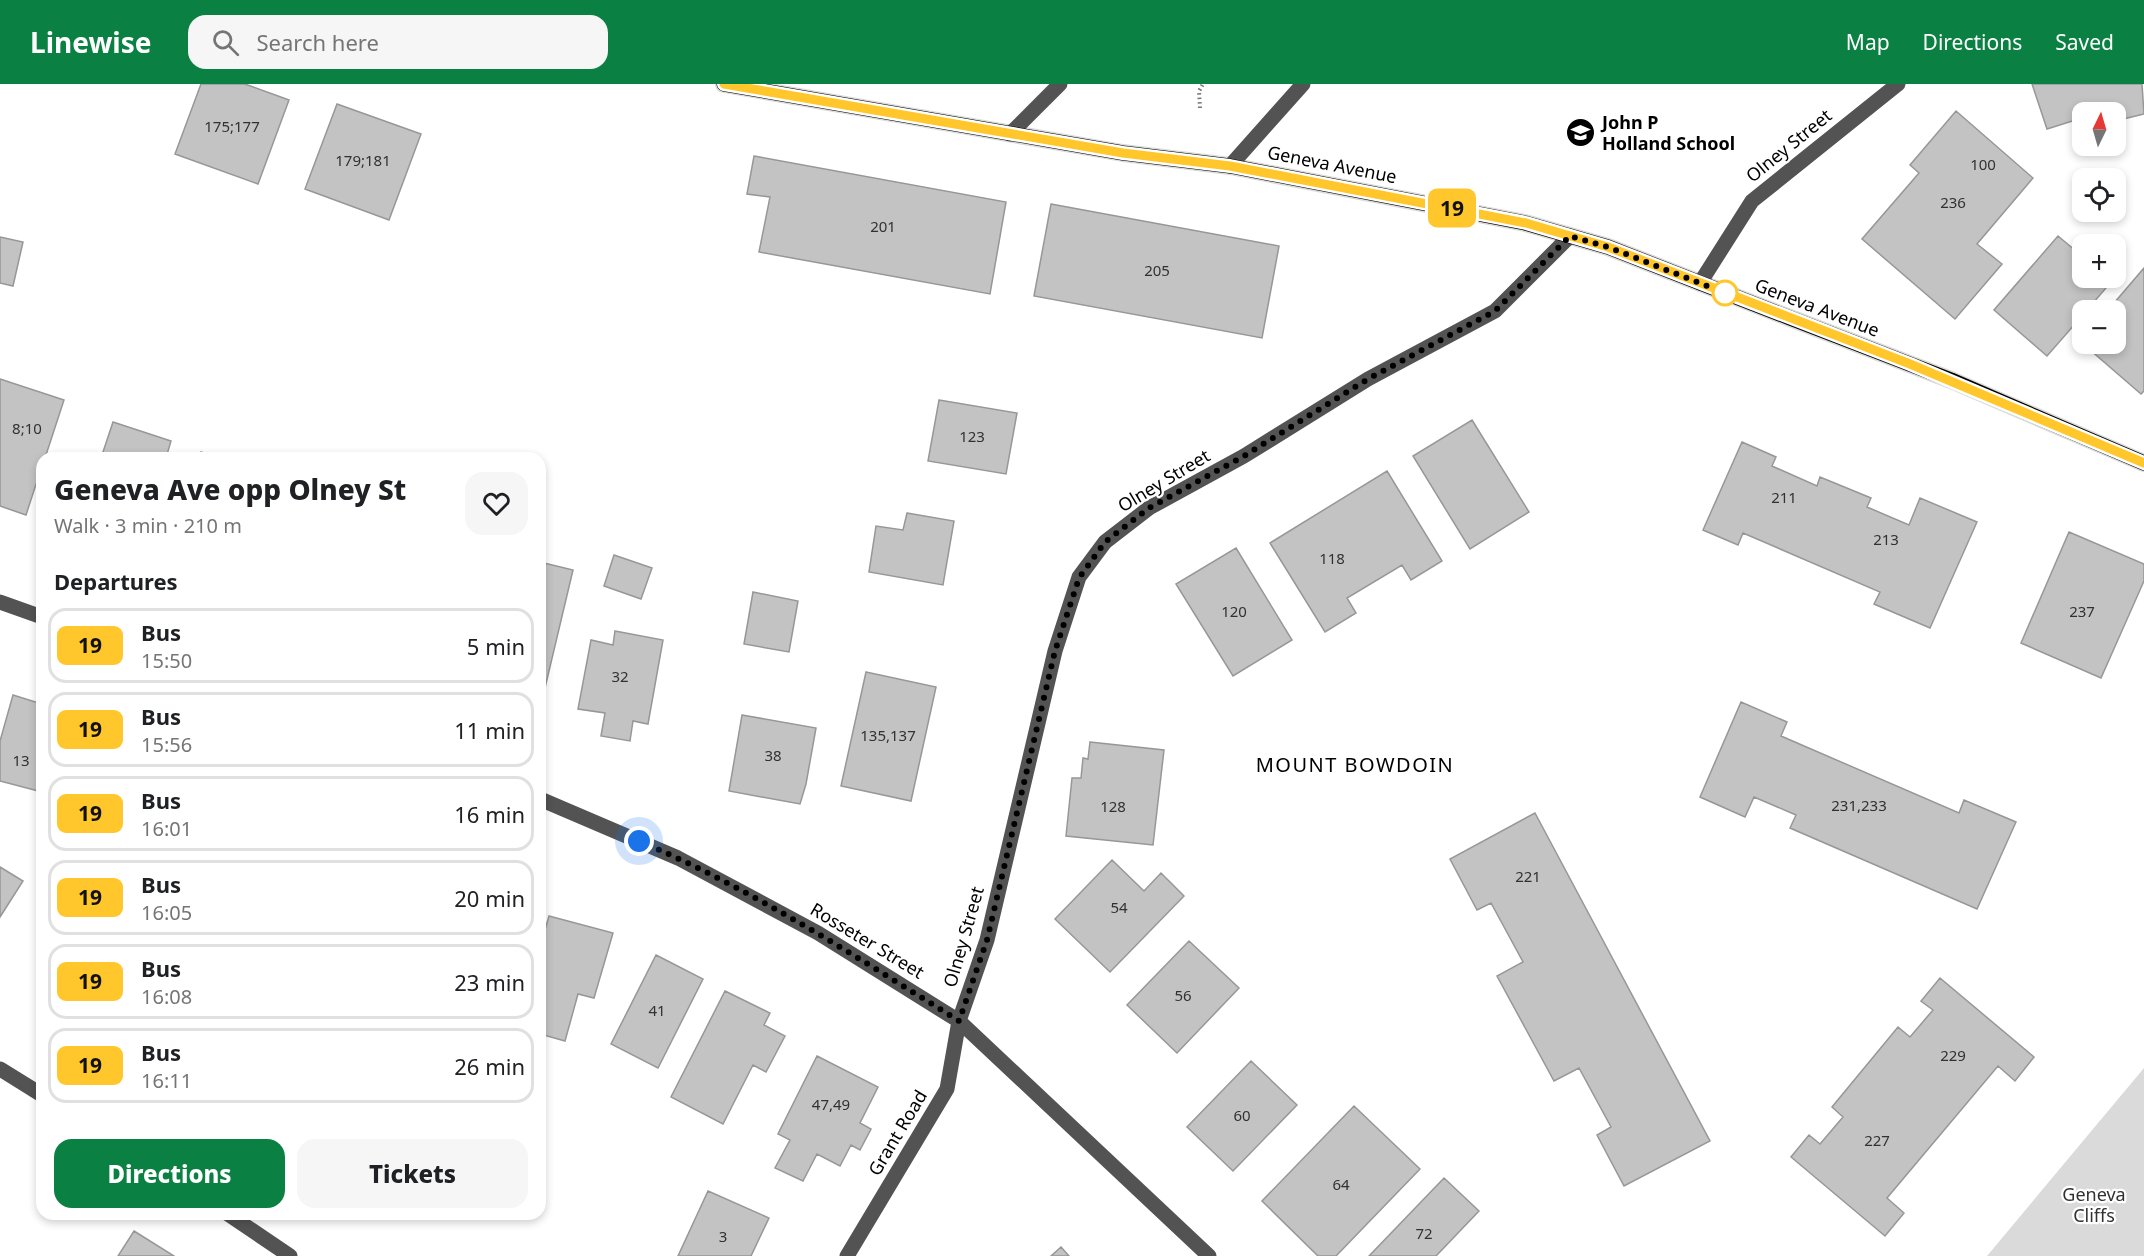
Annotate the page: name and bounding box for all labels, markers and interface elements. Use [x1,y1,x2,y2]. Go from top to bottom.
search box [188,15,608,69]
text: Linewise [30,23,152,61]
icon: search [209,26,242,59]
text: Search here [257,27,379,57]
text: Map [1846,28,1890,56]
text: Directions [1923,28,2022,56]
text: Saved [2055,28,2114,56]
north arrow [2072,102,2126,156]
map controls [2072,102,2126,354]
street label: Olney Street [1741,103,1837,187]
place label: John P Holland School [1600,110,1735,155]
house number: 175;177 [204,116,260,136]
school or university icon: John P Holland School [1565,117,1597,149]
street label: Geneva Avenue [1265,140,1399,188]
house number: 179;181 [335,150,391,170]
house number: 100 [1970,154,1996,174]
button: locate [2072,168,2126,222]
line badge: 19 [1425,188,1479,228]
house number: 236 [1940,192,1966,212]
text: 19 [1440,194,1464,222]
house number: 201 [870,216,896,236]
button: + [2072,234,2126,288]
house number: 205 [1144,260,1170,280]
street label: Geneva Avenue [1752,272,1883,342]
unlabelled marker [1712,280,1738,306]
button: − [2072,300,2126,354]
house number: 8;10 [12,418,42,438]
house number: 123 [959,426,985,446]
street label: Olney Street [1113,443,1215,517]
text: Geneva Ave opp Olney St [54,470,406,508]
button: heart [465,472,528,535]
house number: 211 [1771,487,1797,507]
text: Walk · 3 min · 210 m [54,512,242,539]
house number: 213 [1873,529,1899,549]
house number: 118 [1319,548,1345,568]
text: Departures [54,566,178,596]
house number: 120 [1221,601,1247,621]
house number: 237 [2069,601,2095,621]
text: Bus [141,617,181,647]
text: 19 [78,631,102,659]
text: 5 min [467,631,525,661]
text: 15:50 [141,647,192,674]
house number: 32 [611,666,629,686]
text: Bus [141,701,181,731]
text: 19 [78,715,102,743]
text: 11 min [454,715,525,745]
house number: 135,137 [860,725,916,745]
text: 15:56 [141,731,192,758]
house number: 38 [764,745,782,765]
house number: 13 [12,750,30,770]
district label: MOUNT BOWDOIN [1256,751,1454,778]
text: Bus [141,785,181,815]
house number: 231,233 [1831,795,1887,815]
house number: 128 [1100,796,1126,816]
text: 19 [78,799,102,827]
text: 16 min [454,799,525,829]
text: 16:01 [141,815,192,842]
your location [624,826,654,856]
house number: 221 [1515,866,1541,886]
text: Bus [141,869,181,899]
text: 19 [78,883,102,911]
text: 20 min [454,883,525,913]
street label: Olney Street [937,883,989,990]
street label: Rosseter Street [806,897,929,984]
house number: 54 [1110,897,1128,917]
text: 16:05 [141,899,192,926]
text: Bus [141,953,181,983]
text: 19 [78,967,102,995]
text: 23 min [454,967,525,997]
text: 16:08 [141,983,192,1010]
house number: 56 [1174,985,1192,1005]
house number: 41 [648,1000,666,1020]
text: Bus [141,1037,181,1067]
house number: 229 [1940,1045,1966,1065]
text: 19 [78,1051,102,1079]
text: 26 min [454,1051,525,1081]
text: 16:11 [141,1067,192,1094]
street label: Grant Road [862,1085,932,1180]
house number: 47,49 [812,1094,850,1114]
house number: 60 [1233,1105,1251,1125]
house number: 227 [1864,1130,1890,1150]
button: Directions [54,1139,285,1208]
button: Tickets [297,1139,528,1208]
house number: 64 [1332,1174,1350,1194]
park label: Geneva Cliffs [2062,1182,2126,1227]
house number: 72 [1415,1223,1433,1243]
house number: 3 [719,1226,727,1246]

